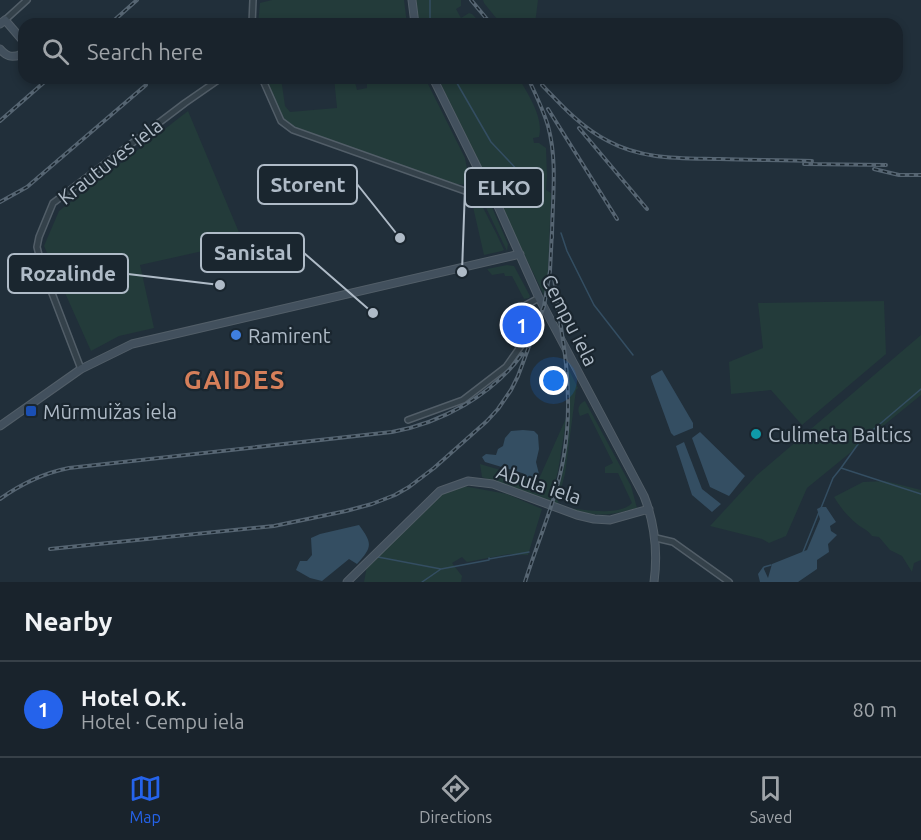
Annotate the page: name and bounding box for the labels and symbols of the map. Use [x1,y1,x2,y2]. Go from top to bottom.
street label: Krautuves iela [53,113,167,209]
callout: Storent [258,165,357,204]
callout: ELKO [465,168,543,207]
text: Storent [270,172,346,196]
text: ELKO [477,175,531,199]
callout: Sanistal [201,233,304,272]
text: Sanistal [214,240,292,264]
callout: Rozalinde [8,254,128,293]
text: Rozalinde [20,261,116,285]
street label: Cempu iela [537,270,603,370]
pin: 1 [502,302,542,348]
place label: Ramirent [248,324,331,347]
marker: Ramirent [229,328,243,342]
district label: GAIDES [184,365,286,394]
your location [539,366,568,395]
place label: Mūrmuižas iela [43,400,177,423]
marker: Mūrmuižas iela [24,404,38,418]
place label: Culimeta Baltics [768,423,912,446]
marker: Culimeta Baltics [749,427,763,441]
street label: Abula iela [494,460,584,508]

